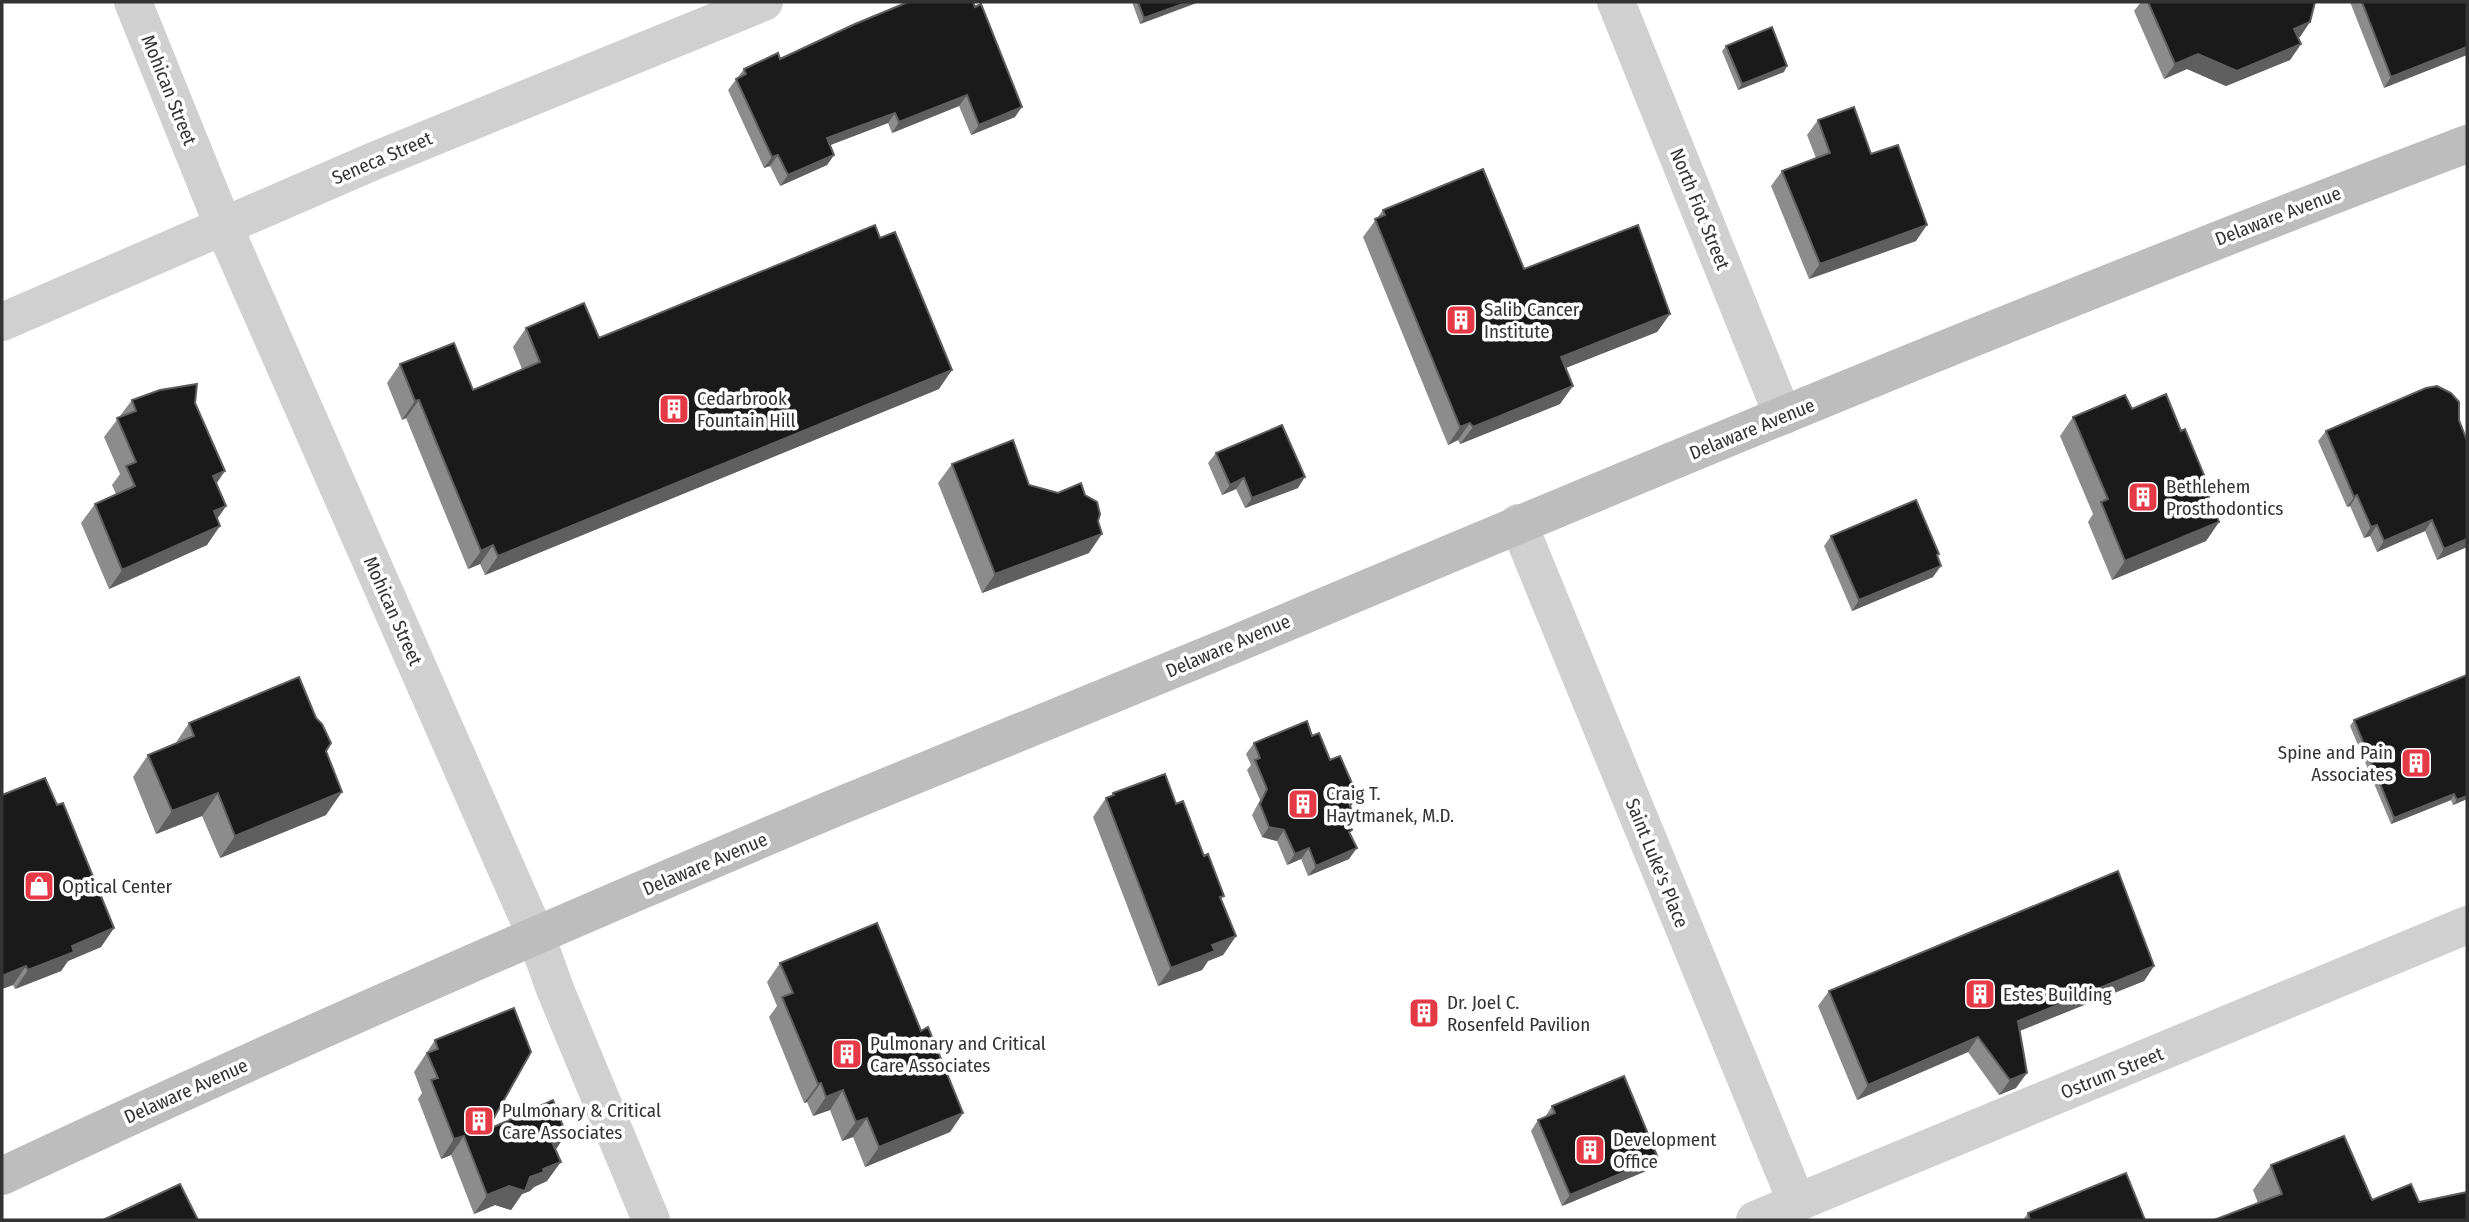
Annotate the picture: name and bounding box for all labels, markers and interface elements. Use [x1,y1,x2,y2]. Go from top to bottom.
street label: Mohican Street [136,32,202,149]
street label: Seneca Street [328,126,436,189]
street label: North Fiot Street [1665,145,1735,274]
street label: Delaware Avenue [2212,181,2344,251]
place label: Salib Cancer Institute [1484,298,1580,343]
building icon: Salib Cancer Institute [1444,303,1478,337]
place label: Cedarbrook Fountain Hill [697,387,796,432]
building icon: Cedarbrook Fountain Hill [657,392,691,426]
street label: Delaware Avenue [1686,393,1818,465]
place label: Bethlehem Prosthodontics [2166,475,2283,520]
building icon: Bethlehem Prosthodontics [2126,480,2160,514]
street label: Mohican Street [359,553,428,670]
street label: Delaware Avenue [1162,609,1294,683]
place label: Spine and Pain Associates [2278,741,2393,786]
building icon: Spine and Pain Associates [2399,746,2433,780]
place label: Craig T. Haytmanek, M.D. [1326,782,1454,827]
building icon: Craig T. Haytmanek, M.D. [1286,787,1320,821]
street label: Saint Luke's Place [1621,795,1693,931]
street label: Delaware Avenue [639,827,771,901]
shop icon: Optical Center [22,869,56,903]
place label: Optical Center [62,875,173,898]
building icon: Estes Building [1963,977,1997,1011]
place label: Estes Building [2003,983,2112,1006]
place label: Dr. Joel C. Rosenfeld Pavilion [1447,991,1590,1036]
building icon: Dr. Joel C. Rosenfeld Pavilion [1407,996,1441,1030]
place label: Pulmonary and Critical Care Associates [870,1032,1046,1077]
building icon: Pulmonary and Critical Care Associates [830,1037,864,1071]
street label: Ostrum Street [2057,1042,2167,1104]
street label: Delaware Avenue [121,1053,251,1129]
place label: Pulmonary & Critical Care Associates [502,1099,661,1144]
building icon: Pulmonary & Critical Care Associates [462,1104,496,1138]
place label: Development Office [1613,1128,1717,1173]
building icon: Development Office [1573,1133,1607,1167]

